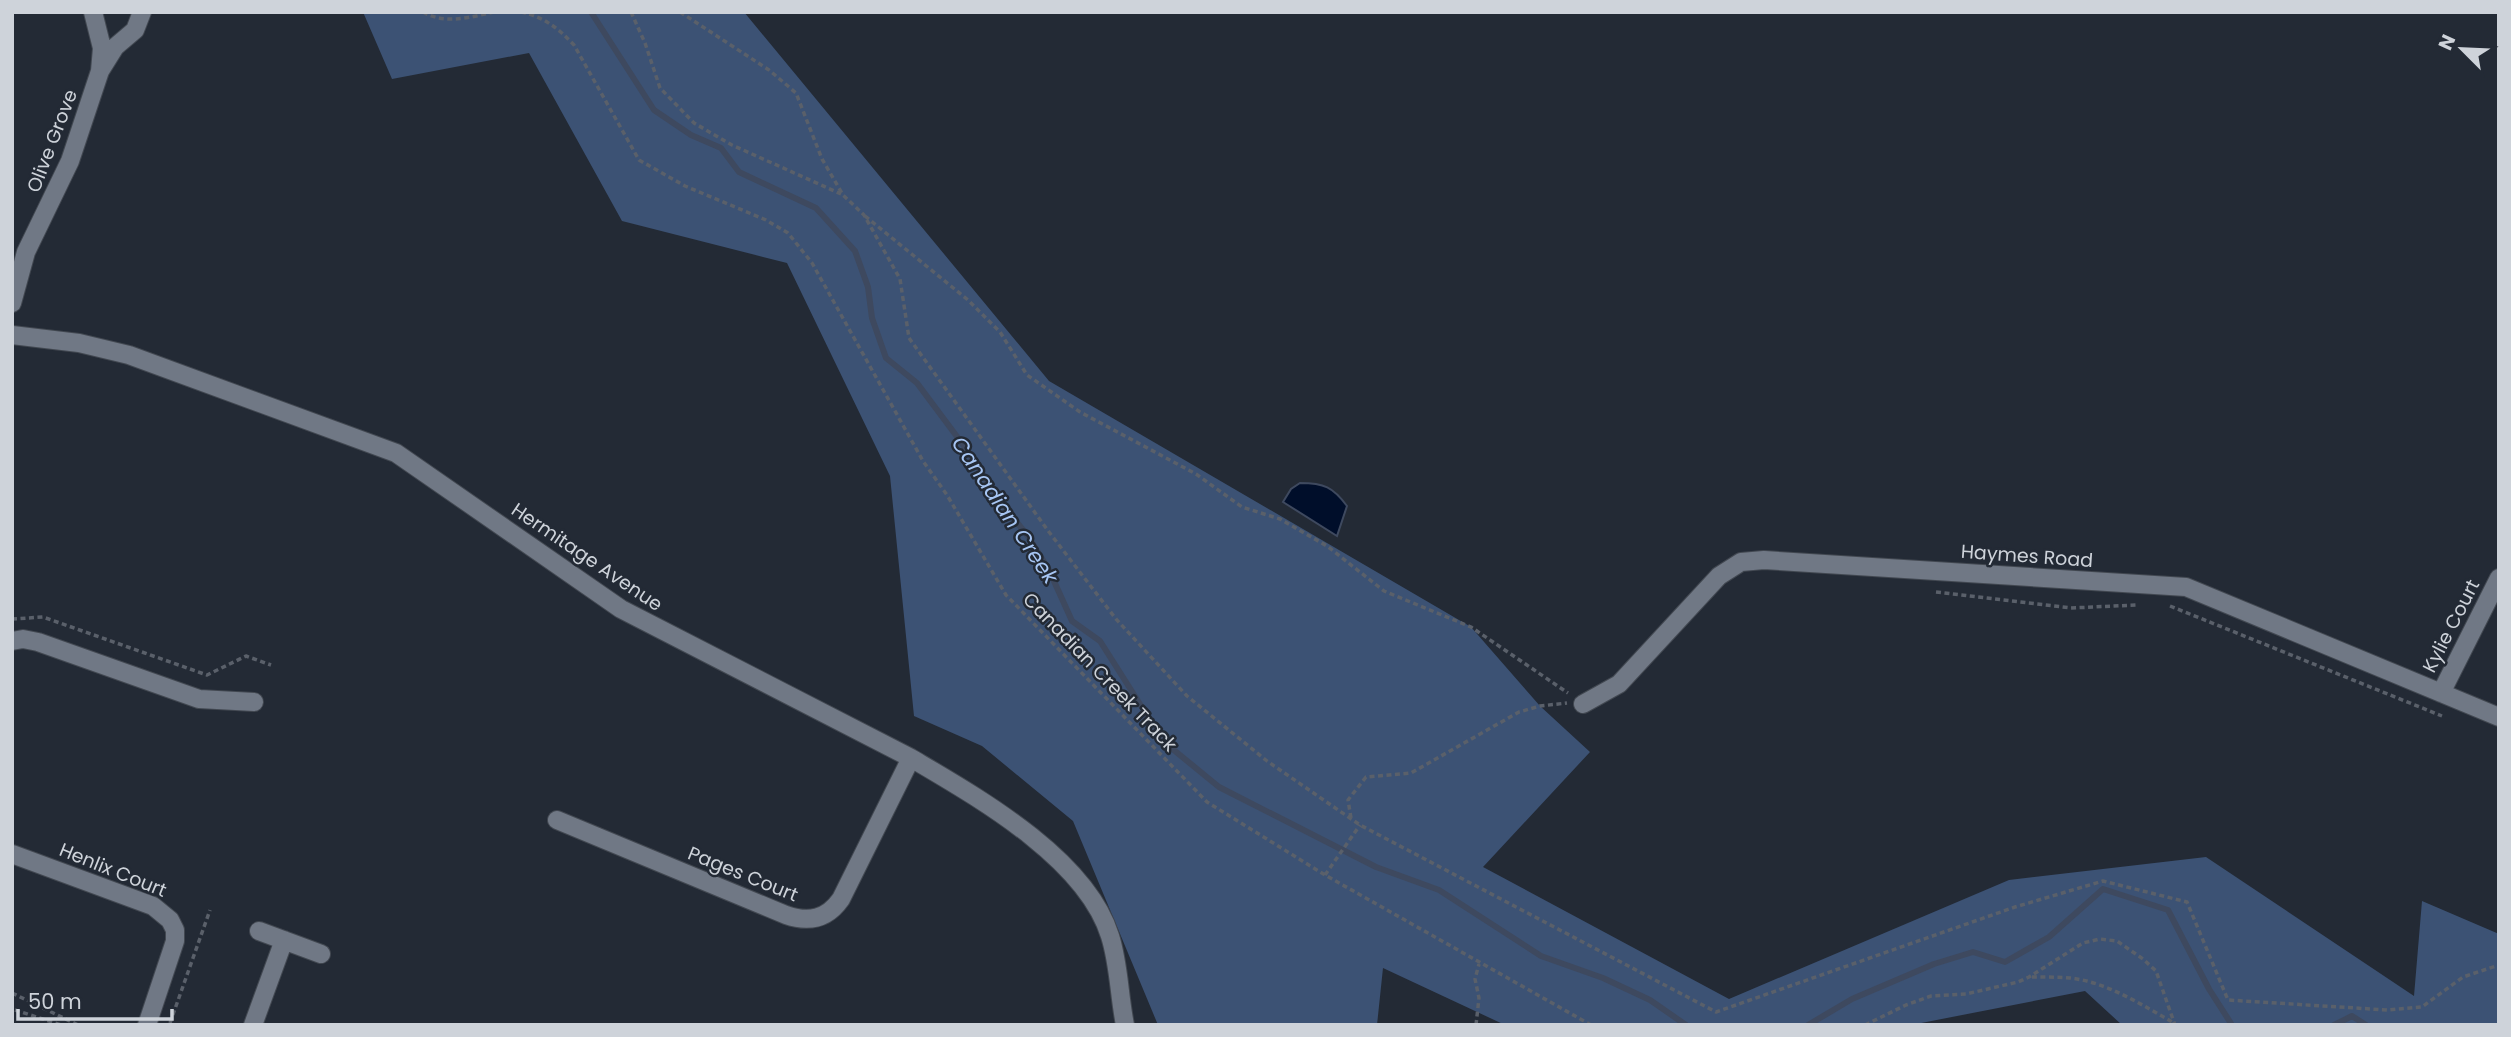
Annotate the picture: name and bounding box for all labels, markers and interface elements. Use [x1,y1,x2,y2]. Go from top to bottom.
north arrow [2427,14,2497,84]
text: N [2432,30,2462,54]
street label: Olive Grove [20,86,84,196]
water label: Canadian Creek [945,431,1066,590]
street label: Hermitage Avenue [506,496,668,618]
street label: Haymes Road [1960,538,2094,574]
street label: Kylie Court [2416,575,2486,677]
street label: Canadian Creek Track [1017,586,1183,758]
street label: Henlix Court [55,836,171,904]
street label: Pages Court [684,840,802,908]
scale bar [18,978,172,1022]
text: 50 m [28,987,82,1016]

